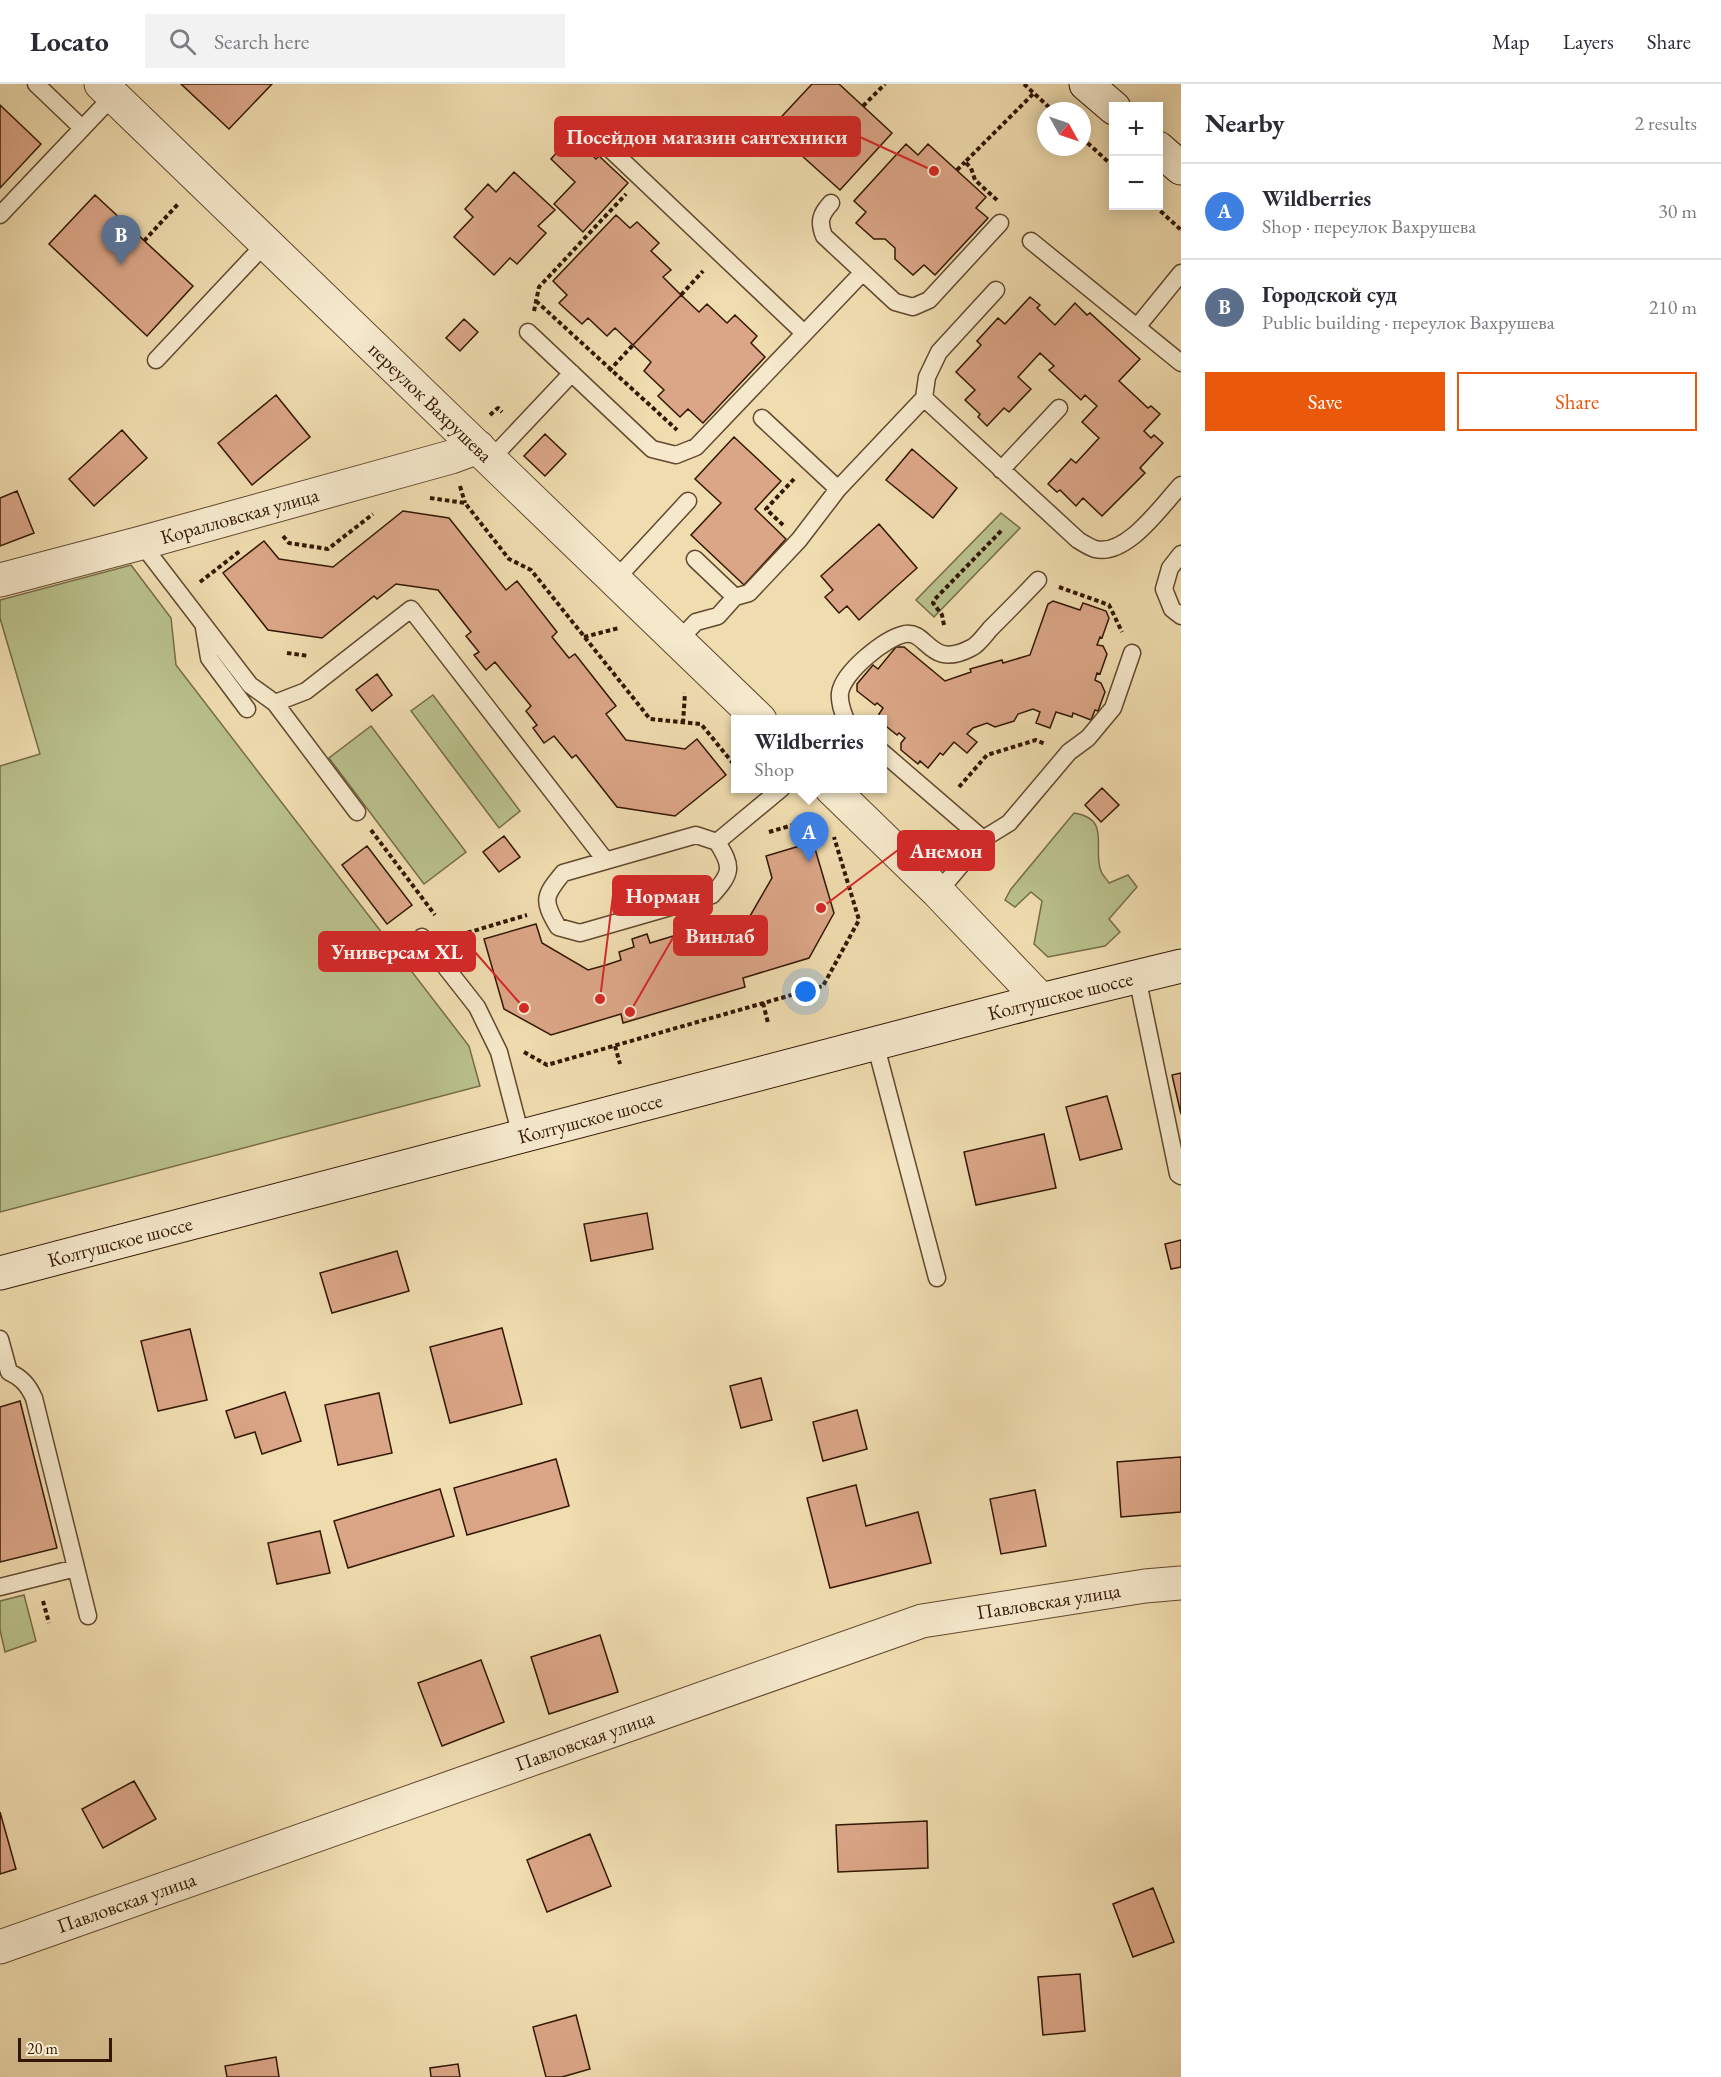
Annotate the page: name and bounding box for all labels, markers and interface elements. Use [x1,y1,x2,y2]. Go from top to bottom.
search box [145,14,565,68]
text: Locato [30,23,109,59]
icon: search [166,25,199,58]
text: Search here [214,27,309,56]
text: Map [1492,28,1530,55]
text: Layers [1563,28,1614,55]
text: Share [1647,28,1691,55]
north arrow [1037,102,1091,156]
map controls [1109,102,1163,210]
button: + [1109,102,1163,156]
text: Nearby [1205,106,1285,140]
text: 2 results [1634,110,1697,136]
callout: Посейдон магазин сантехники [555,117,860,156]
text: Посейдон магазин сантехники [566,123,848,150]
button: − [1109,156,1163,210]
text: Wildberries [1262,184,1371,213]
text: A [1217,198,1232,224]
text: 30 m [1658,198,1697,224]
text: Shop · переулок Вахрушева [1262,213,1476,239]
pin: B [102,216,140,265]
text: Городской суд [1262,280,1397,309]
text: B [1218,294,1231,320]
text: 210 m [1649,294,1697,320]
text: Public building · переулок Вахрушева [1262,309,1555,335]
street label: переулок Вахрушева [363,336,498,468]
button: Save [1205,372,1445,431]
button: Share [1457,372,1697,431]
street label: Коралловская улица [157,481,322,550]
popup [731,715,887,793]
text: Wildberries [754,727,864,756]
text: Shop [754,756,794,782]
pin: A [790,812,828,862]
callout: Анемон [898,831,994,870]
text: Анемон [909,837,982,864]
callout: Норман [613,876,712,915]
text: Норман [626,882,700,909]
callout: Винлаб [674,916,767,955]
text: Винлаб [686,922,754,949]
callout: Универсам XL [319,932,475,971]
text: Универсам XL [330,938,464,965]
street label: Колтушское шоссе [985,965,1136,1026]
your location [791,977,820,1006]
street label: Колтушское шоссе [515,1087,665,1150]
street label: Колтушское шоссе [45,1210,195,1273]
street label: Павловская улица [975,1577,1122,1625]
street label: Павловская улица [512,1704,657,1777]
street label: Павловская улица [53,1866,199,1939]
scale bar [18,2035,112,2062]
text: 20 m [27,2038,58,2059]

